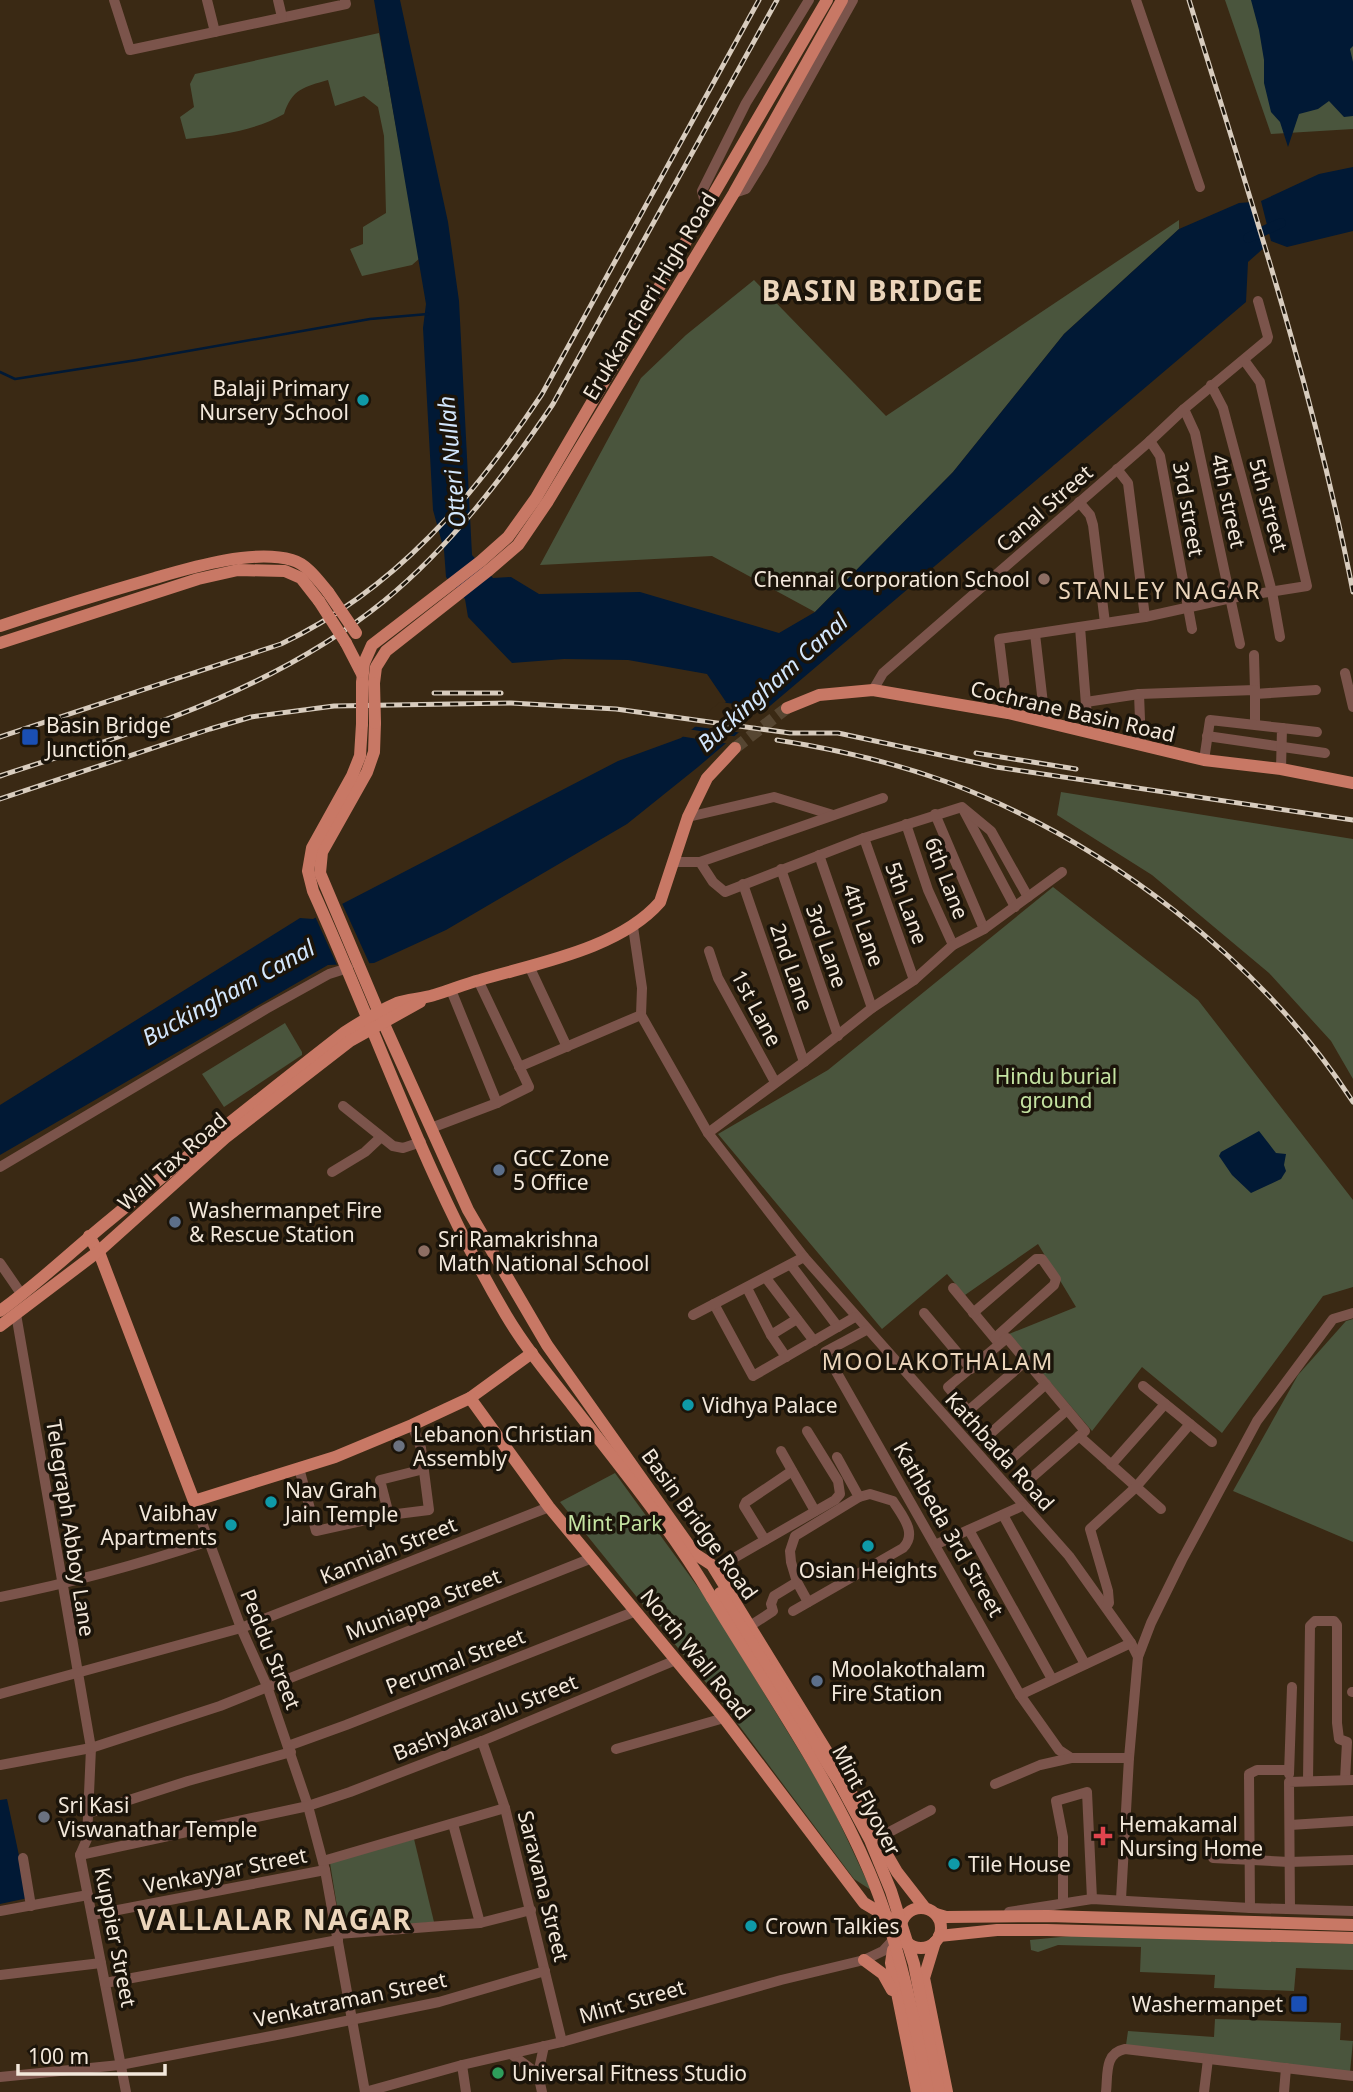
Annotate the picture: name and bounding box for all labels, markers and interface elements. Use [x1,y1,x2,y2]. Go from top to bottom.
street label: Erukkancheri High Road [576,187,722,405]
district label: BASIN BRIDGE [762,271,984,309]
place label: Balaji Primary Nursery School [199,374,349,426]
marker: Balaji Primary Nursery School [355,392,371,408]
water label: Otteri Nullah [429,395,473,529]
street label: 4th street [1205,452,1253,551]
street label: 5th street [1243,455,1295,555]
street label: Canal Street [990,458,1099,558]
street label: 3rd street [1167,459,1211,559]
place label: Chennai Corporation School [753,565,1030,593]
marker: Chennai Corporation School [1036,571,1052,587]
district label: STANLEY NAGAR [1058,574,1262,606]
water label: Buckingham Canal [690,605,855,758]
street label: Cochrane Basin Road [968,674,1178,748]
place label: Basin Bridge Junction [44,711,171,763]
marker: Basin Bridge Junction [20,727,40,747]
street label: 6th Lane [919,833,975,923]
street label: 5th Lane [879,858,935,948]
street label: 4th Lane [837,880,891,970]
street label: 3rd Lane [800,901,854,991]
street label: 2nd Lane [764,919,820,1015]
water label: Buckingham Canal [136,931,321,1053]
street label: 1st Lane [725,965,789,1051]
park label: Hindu burial ground [995,1062,1117,1114]
street label: Wall Tax Road [111,1106,233,1216]
place label: GCC Zone 5 Office [513,1144,609,1196]
marker: GCC Zone 5 Office [491,1162,507,1178]
place label: Washermanpet Fire & Rescue Station [189,1196,382,1248]
marker: Washermanpet Fire & Rescue Station [167,1214,183,1230]
place label: Sri Ramakrishna Math National School [438,1225,649,1277]
marker: Sri Ramakrishna Math National School [416,1243,432,1259]
district label: MOOLAKOTHALAM [822,1345,1054,1377]
street label: Kathbada Road [939,1386,1061,1516]
place label: Vidhya Palace [702,1391,837,1419]
marker: Vidhya Palace [680,1397,696,1413]
street label: Telegraph Abboy Lane [40,1418,102,1638]
place label: Lebanon Christian Assembly [413,1420,593,1472]
street label: Kathbeda 3rd Street [887,1436,1011,1622]
marker: Lebanon Christian Assembly [391,1438,407,1454]
street label: Basin Bridge Road [636,1443,764,1605]
place label: Nav Grah Jain Temple [283,1476,398,1528]
marker: Nav Grah Jain Temple [263,1494,279,1510]
place label: Vaibhav Apartments [101,1499,217,1551]
park label: Mint Park [568,1509,663,1537]
street label: Kanniah Street [316,1510,461,1590]
marker: Vaibhav Apartments [223,1517,239,1533]
marker: Osian Heights [860,1538,876,1554]
place label: Osian Heights [799,1556,937,1584]
street label: Muniappa Street [341,1561,505,1646]
street label: North Wall Road [634,1583,758,1725]
street label: Peddu Street [234,1585,308,1714]
street label: Perumal Street [381,1621,529,1700]
place label: Moolakothalam Fire Station [831,1655,986,1707]
street label: Bashyakaralu Street [389,1667,582,1767]
marker: Moolakothalam Fire Station [809,1673,825,1689]
street label: Mint Flyover [826,1740,908,1860]
place label: Sri Kasi Viswanathar Temple [58,1791,257,1843]
street label: Saravana Street [512,1808,576,1965]
marker: Sri Kasi Viswanathar Temple [36,1809,52,1825]
place label: Hemakamal Nursing Home [1119,1810,1263,1862]
marker: Hemakamal Nursing Home [1093,1826,1113,1846]
street label: Venkayyar Street [141,1840,310,1900]
place label: Tile House [968,1850,1071,1878]
marker: Tile House [946,1856,962,1872]
street label: Kuppier Street [89,1865,143,2010]
district label: VALLALAR NAGAR [137,1900,413,1938]
place label: Crown Talkies [765,1912,899,1940]
marker: Crown Talkies [743,1918,759,1934]
street label: Venkatraman Street [251,1965,449,2033]
street label: Mint Street [576,1972,689,2029]
place label: Washermanpet [1132,1990,1283,2018]
marker: Washermanpet [1289,1994,1309,2014]
scale bar [18,2032,164,2076]
text: 100 m [28,2042,89,2070]
place label: Universal Fitness Studio [512,2059,747,2087]
marker: Universal Fitness Studio [490,2065,506,2081]

